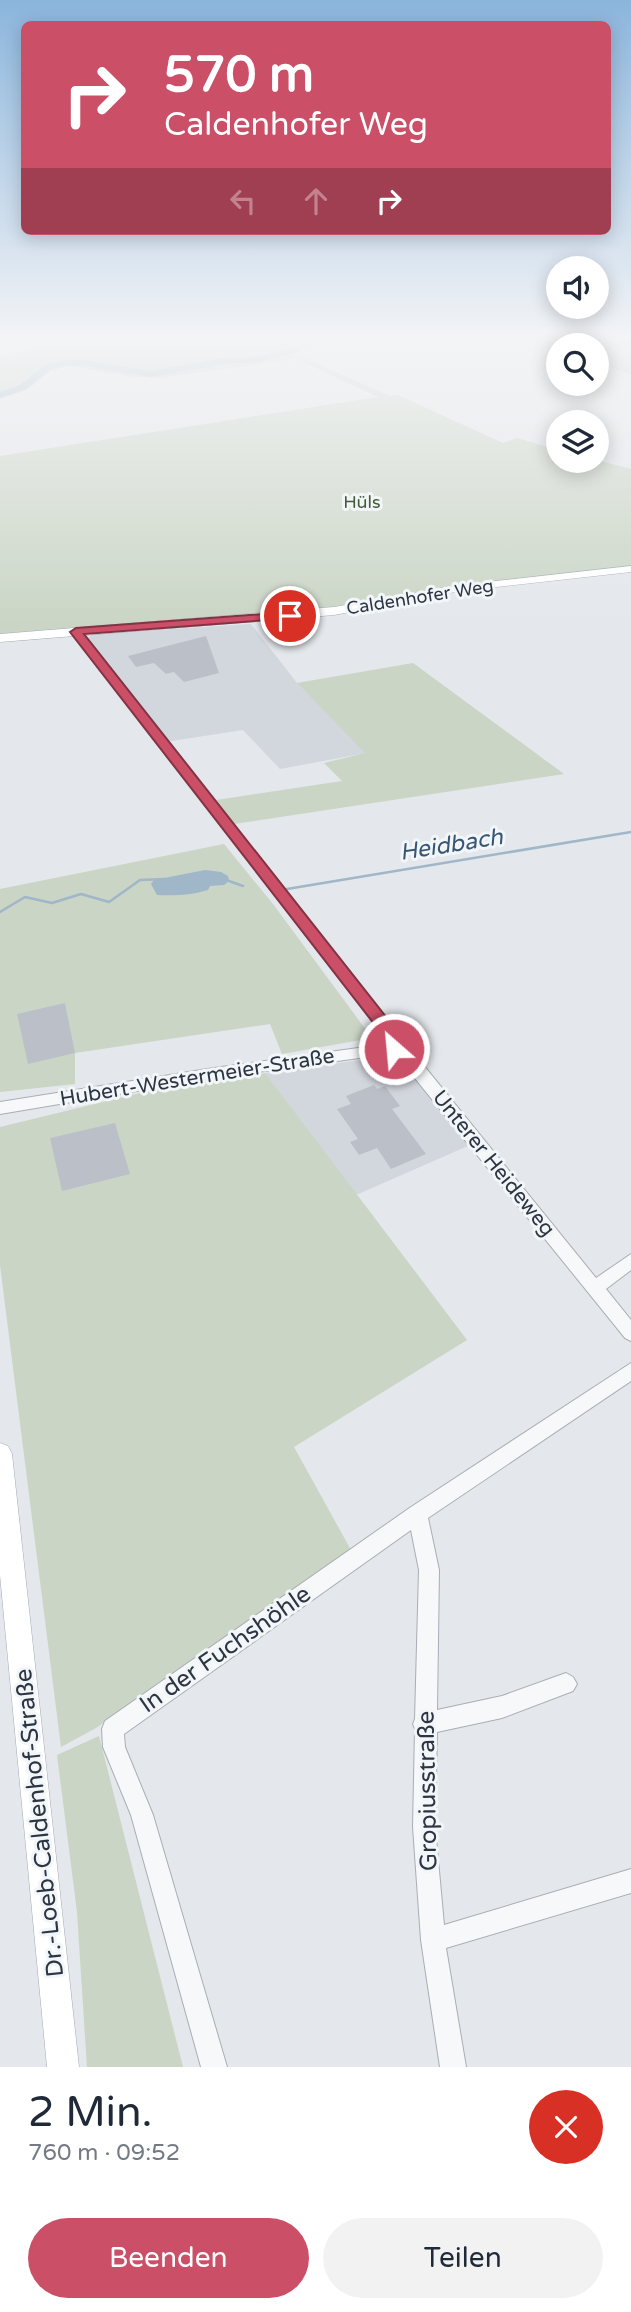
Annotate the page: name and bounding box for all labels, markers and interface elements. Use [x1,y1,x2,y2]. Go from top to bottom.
text: 570 m [164,46,314,105]
icon: right [49,49,140,140]
text: Caldenhofer Weg [164,106,428,144]
icon: left [224,182,262,220]
icon: ahead [297,182,335,220]
icon: right [370,182,408,220]
map controls [546,256,609,473]
button: sound [546,256,609,319]
button: search [546,333,609,396]
button: layers [546,410,609,473]
park label: Hüls [343,491,381,513]
street label: Caldenhofer Weg [345,575,495,619]
pin [260,586,320,646]
icon: arrive [271,597,309,635]
water label: Heidbach [398,823,506,867]
position arrow [357,1012,431,1086]
street label: Hubert-Westermeier-Straße [58,1043,336,1112]
street label: Unterer Heideweg [427,1085,560,1241]
street label: In der Fuchshöhle [134,1580,316,1719]
street label: Dr.-Loeb-Caldenhof-Straße [9,1667,70,1979]
street label: Gropiusstraße [412,1711,443,1871]
text: 2 Min. [28,2087,152,2138]
button: close [529,2090,603,2164]
text: 760 m · 09:52 [28,2139,180,2167]
button: Beenden [28,2218,309,2298]
button: Teilen [323,2218,603,2298]

